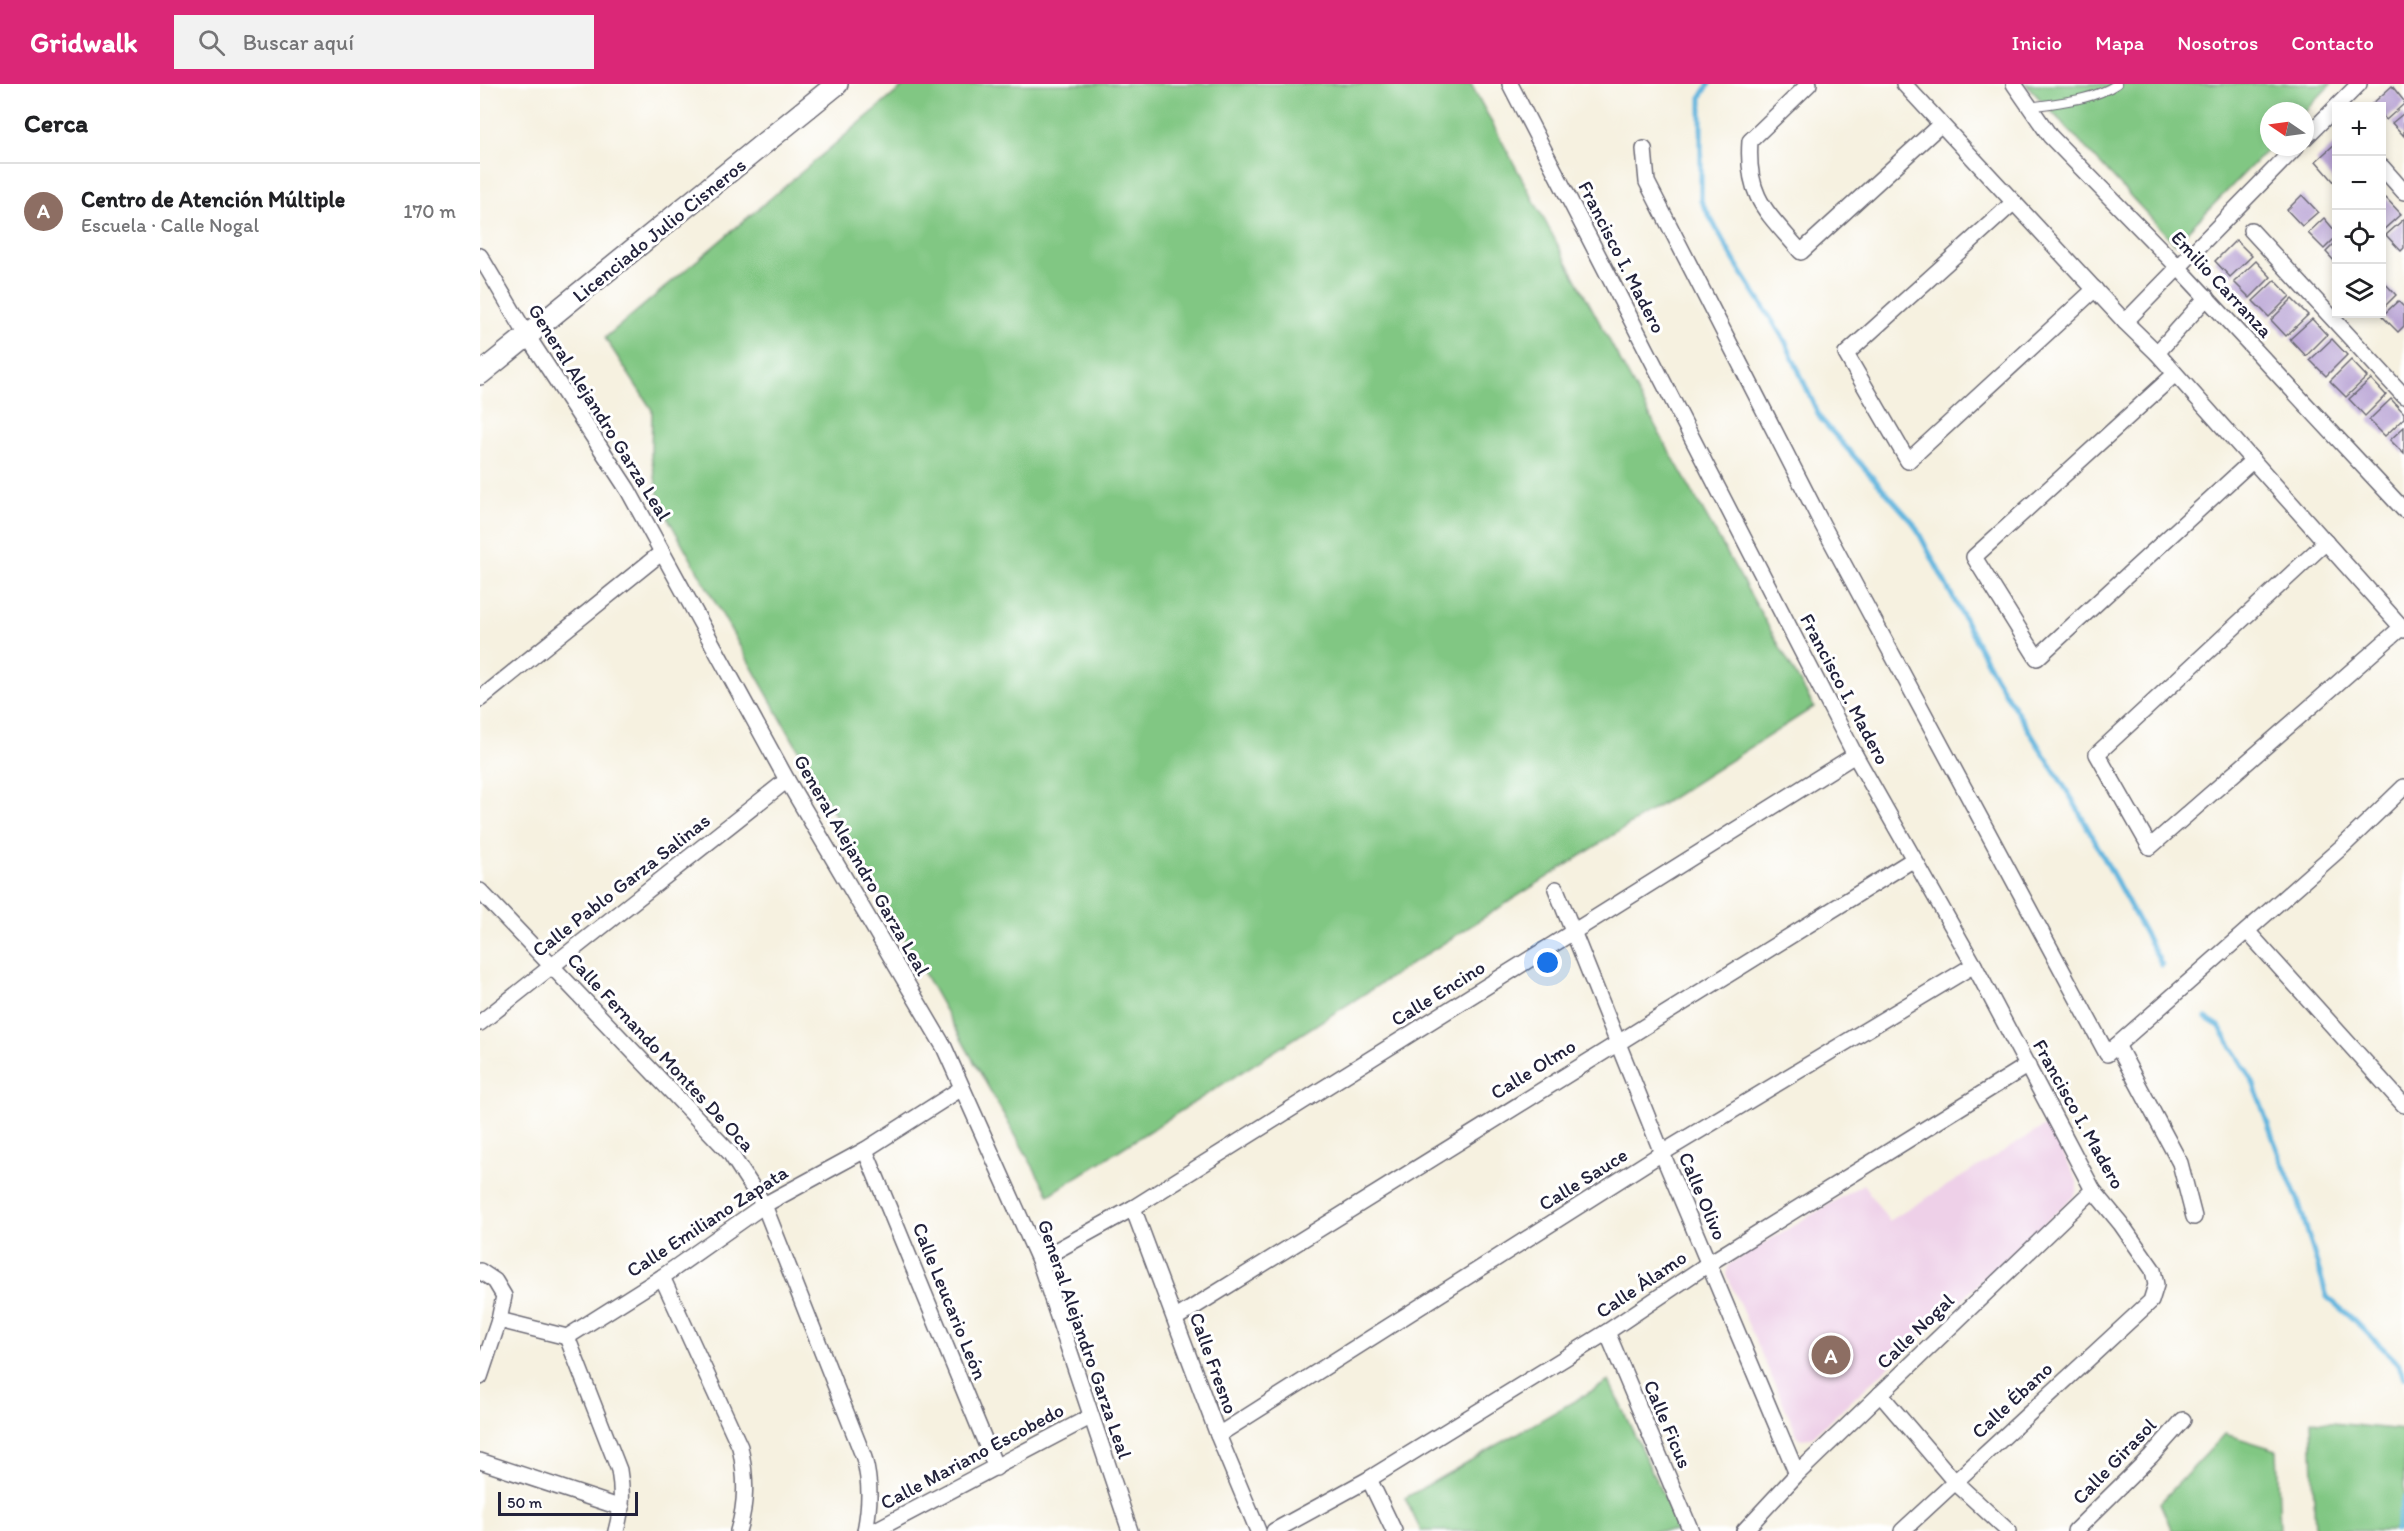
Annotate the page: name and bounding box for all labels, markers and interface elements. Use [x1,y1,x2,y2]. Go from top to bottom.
search box [174,15,594,69]
text: Gridwalk [30,25,138,59]
icon: search [195,26,228,59]
text: Buscar aquí [243,29,354,56]
text: Inicio [2012,30,2062,55]
text: Mapa [2095,30,2144,55]
text: Nosotros [2177,30,2258,55]
text: Contacto [2291,30,2374,55]
north arrow [2260,102,2314,156]
map controls [2332,102,2386,318]
button: + [2332,102,2386,156]
text: Cerca [24,107,88,139]
street label: Licenciado Julio Cisneros [567,153,751,307]
button: − [2332,156,2386,210]
street label: Francisco I. Madero [1573,177,1671,337]
text: Centro de Atención Múltiple [81,186,345,213]
text: A [37,199,50,223]
text: 170 m [403,199,456,223]
button: locate [2332,210,2386,264]
text: Escuela · Calle Nogal [81,213,259,237]
street label: Emilio Carranza [2166,225,2278,343]
button: layers [2332,264,2386,318]
street label: General Alejandro Garza Leal [523,299,677,525]
street label: Francisco I. Madero [1795,609,1895,769]
street label: General Alejandro Garza Leal [789,750,935,980]
street label: Calle Pablo Garza Salinas [527,808,715,962]
street label: Calle Fernando Montes De Oca [562,947,760,1157]
your location [1533,948,1562,977]
street label: Calle Encino [1387,955,1489,1031]
street label: Calle Olmo [1486,1033,1580,1105]
street label: Francisco I. Madero [2028,1035,2130,1193]
street label: Calle Sauce [1534,1142,1632,1216]
street label: Calle Olivo [1674,1148,1732,1244]
street label: Calle Emiliano Zapata [622,1160,793,1282]
street label: General Alejandro Garza Leal [1033,1216,1137,1462]
street label: Calle Leucario León [907,1219,993,1383]
street label: Calle Álamo [1591,1245,1691,1323]
street label: Calle Nogal [1871,1288,1959,1374]
street label: Calle Fresno [1185,1309,1243,1417]
pin: A [1812,1332,1850,1378]
street label: Calle Ébano [1967,1356,2057,1444]
street label: Calle Ficus [1639,1376,1697,1472]
street label: Calle Mariano Escobedo [876,1397,1068,1515]
street label: Calle Girasol [2067,1413,2161,1509]
scale bar [498,1489,638,1516]
text: 50 m [507,1493,542,1512]

